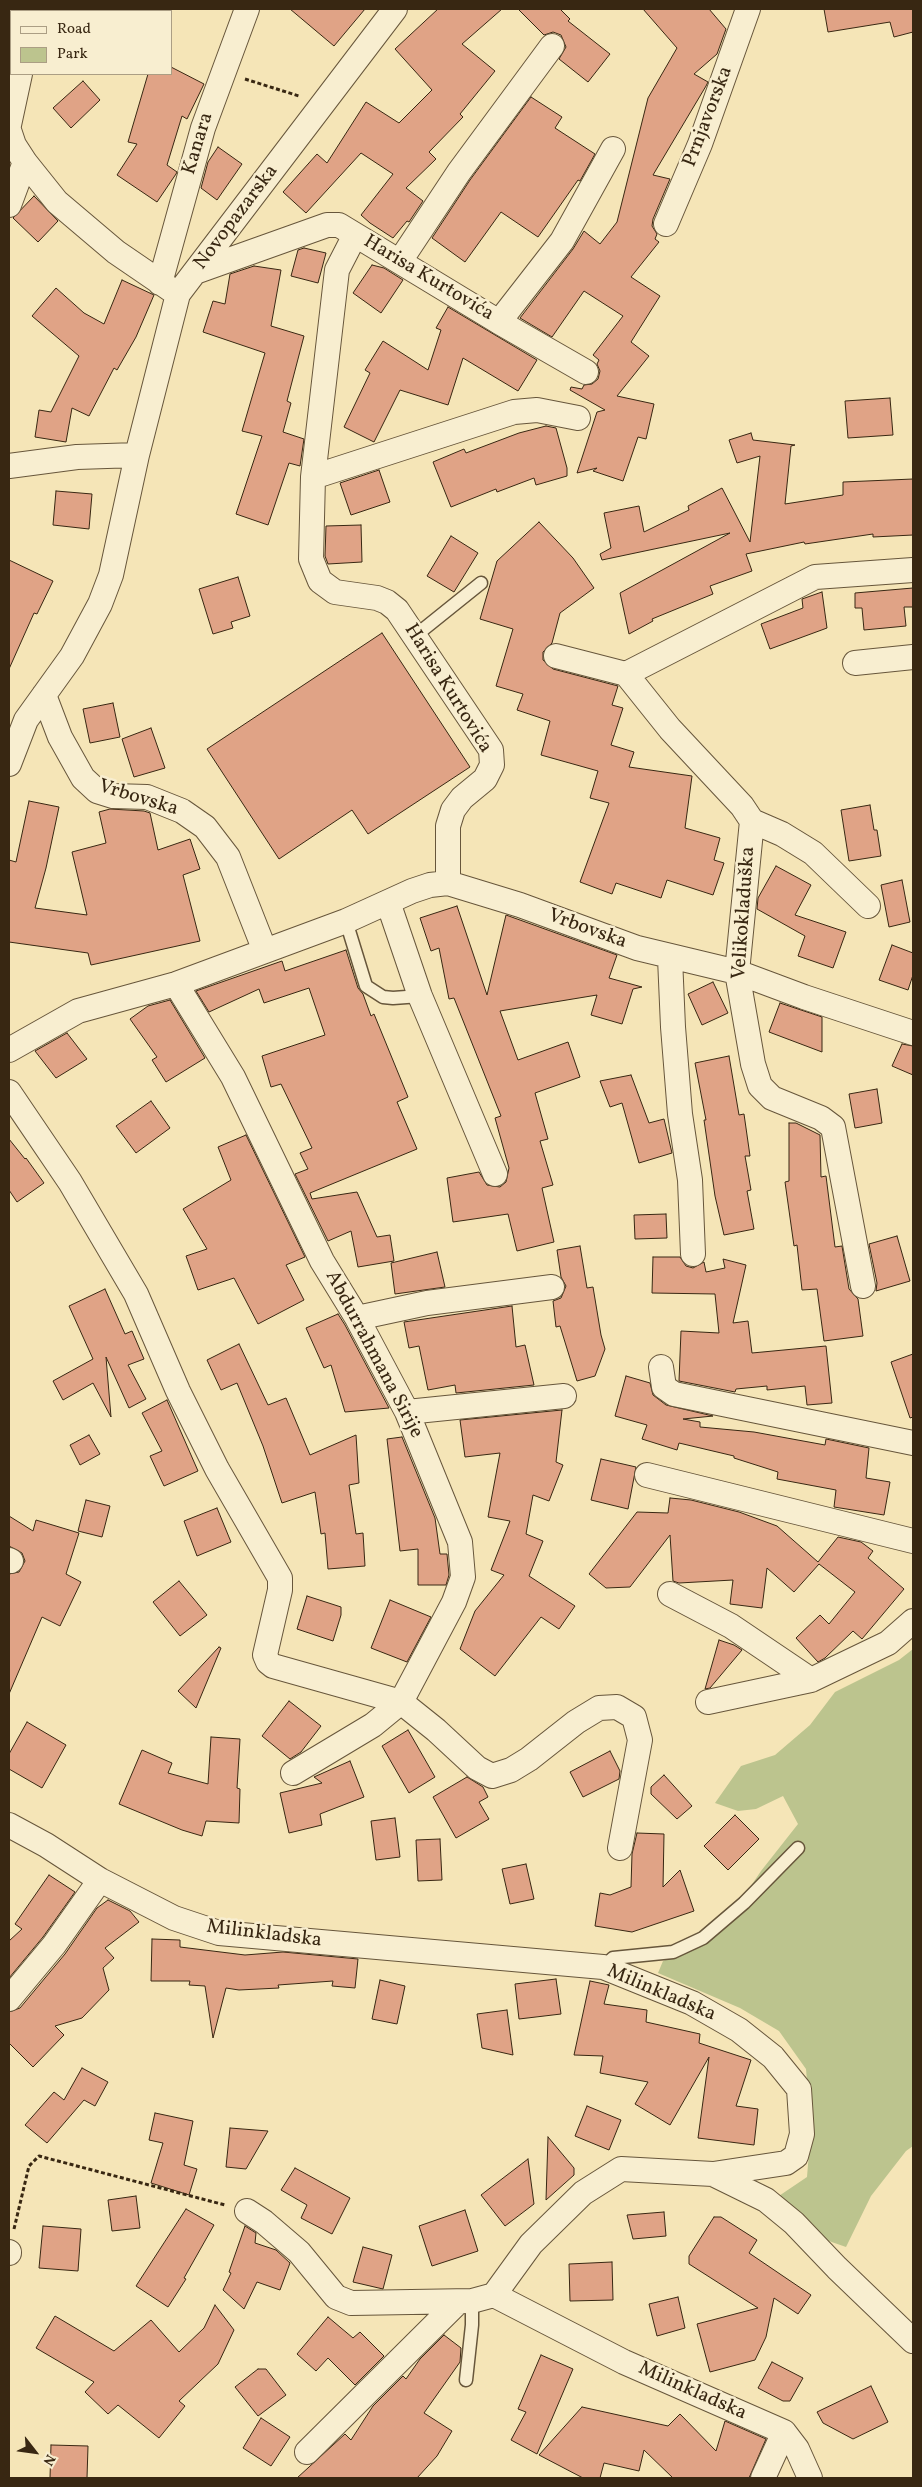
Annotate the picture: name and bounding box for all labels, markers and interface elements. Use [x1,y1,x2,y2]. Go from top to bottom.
legend [10,10,172,75]
text: Road [57,19,91,40]
text: Park [57,44,88,65]
street label: Prnjavorska [679,63,739,171]
street label: Kanara [178,110,220,178]
street label: Novopazarska [190,161,284,275]
street label: Harisa Kurtovića [358,231,498,327]
street label: Harisa Kurtovića [398,620,496,758]
street label: Vrbovska [95,776,181,822]
street label: Velikokladuška [728,846,762,980]
street label: Vrbovska [544,905,630,955]
street label: Abdurrahmana Sirije [319,1267,427,1443]
street label: Milinkladska [205,1916,323,1954]
street label: Milinkladska [603,1960,719,2028]
street label: Milinkladska [634,2357,750,2427]
north arrow [10,2427,60,2477]
text: N [38,2451,59,2469]

